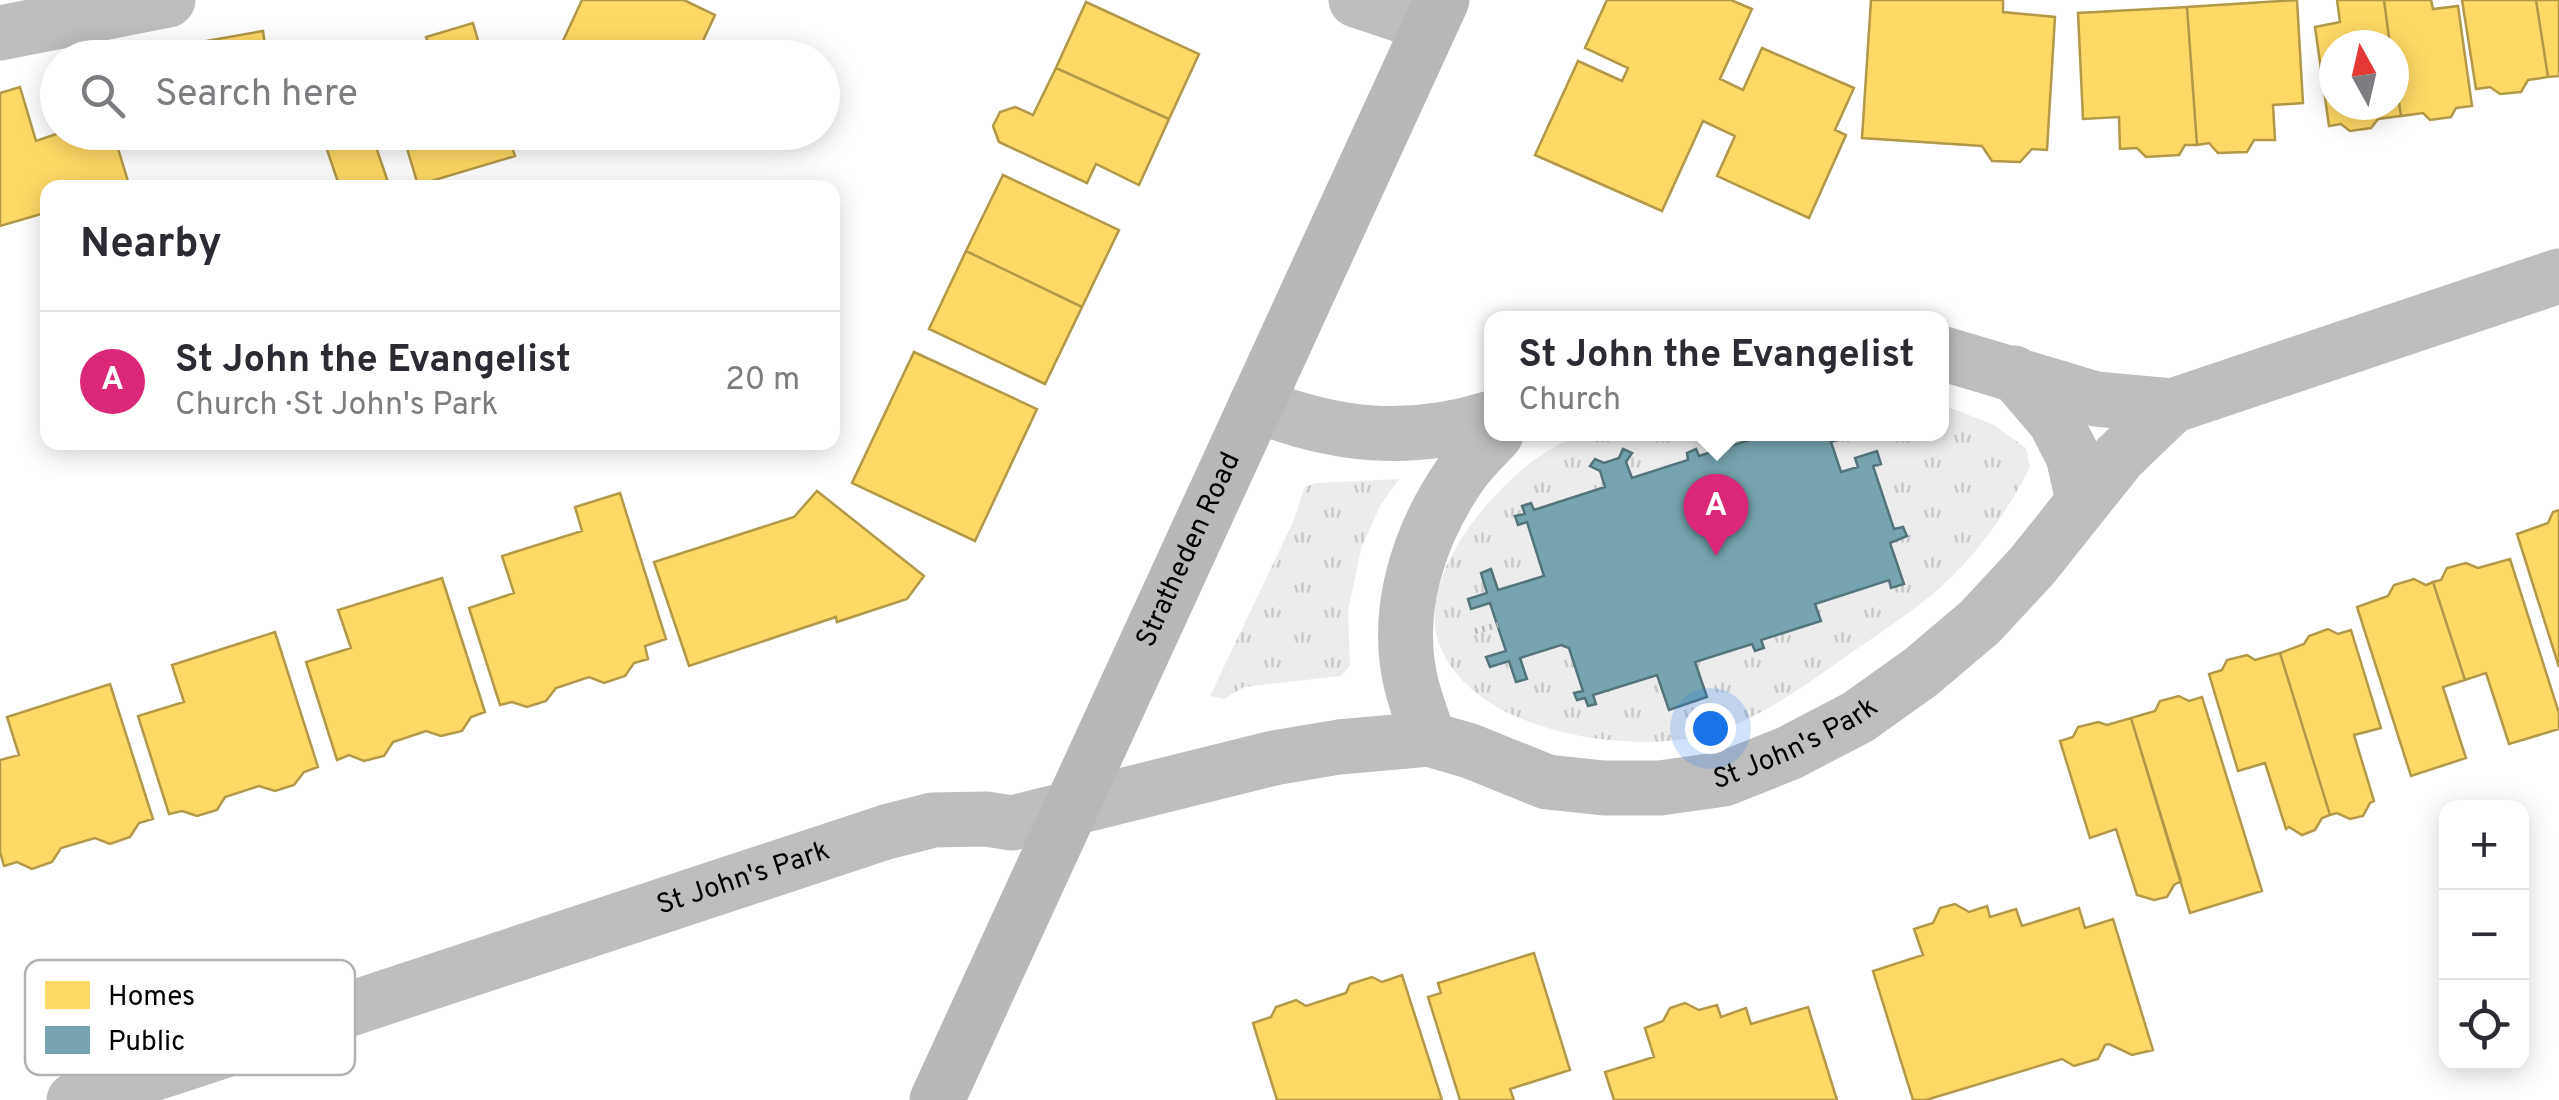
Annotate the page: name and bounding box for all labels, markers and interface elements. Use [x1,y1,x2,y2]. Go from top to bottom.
north arrow [2319,30,2409,120]
search box [40,40,840,150]
icon: search [75,68,130,123]
text: Search here [155,71,358,120]
text: Nearby [80,219,222,272]
popup [1484,311,1949,441]
text: St John the Evangelist [1519,332,1914,381]
text: St John the Evangelist [175,337,571,386]
text: A [101,361,124,401]
text: 20 m [725,361,800,401]
text: Church [1519,381,1621,421]
text: Church · St John's Park [175,386,498,426]
street label: Stratheden Road [1129,447,1250,653]
pin: A [1684,474,1748,556]
street label: St John's Park [1711,690,1886,798]
your location [1685,703,1736,754]
map controls [2439,800,2529,1070]
button: + [2439,800,2529,890]
street label: St John's Park [652,834,835,924]
button: − [2439,890,2529,980]
legend [25,960,355,1075]
text: Homes [108,980,195,1016]
button: locate [2439,980,2529,1070]
text: Public [108,1025,185,1061]

